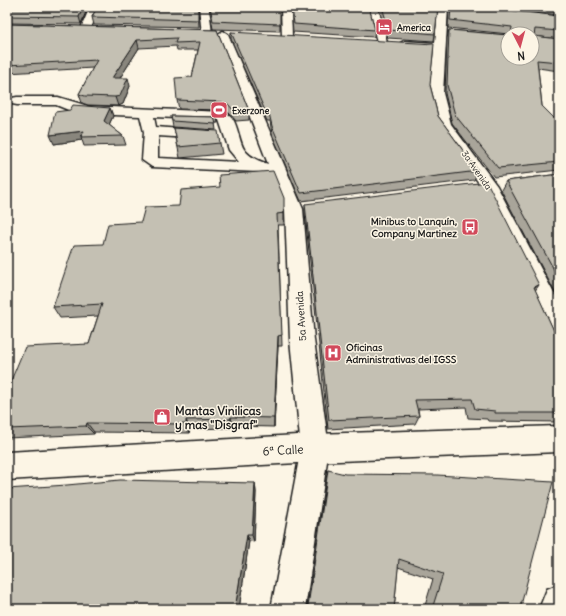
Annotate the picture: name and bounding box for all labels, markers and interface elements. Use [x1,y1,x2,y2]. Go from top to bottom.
hotel icon: America [374,17,394,37]
place label: America [397,22,431,33]
north arrow [500,26,540,66]
text: N [517,49,526,63]
sports icon: Exerzone [209,100,229,120]
place label: Exerzone [232,105,269,116]
street label: 3a Avenida [460,148,494,192]
place label: Minibus to Lanquín, Company Martinez [371,215,457,240]
bus stop icon: Minibus to Lanquín, Company Martinez [460,217,480,237]
street label: 5a Avenida [293,290,309,341]
place label: Oficinas Administrativas del IGSS [346,341,457,366]
hospital icon: Oficinas Administrativas del IGSS [323,343,343,363]
place label: Mantas Vinilicas y mas "Disgraf" [175,403,262,433]
shop icon: Mantas Vinilicas y mas "Disgraf" [152,407,172,427]
street label: 6ª Calle [262,441,304,459]

